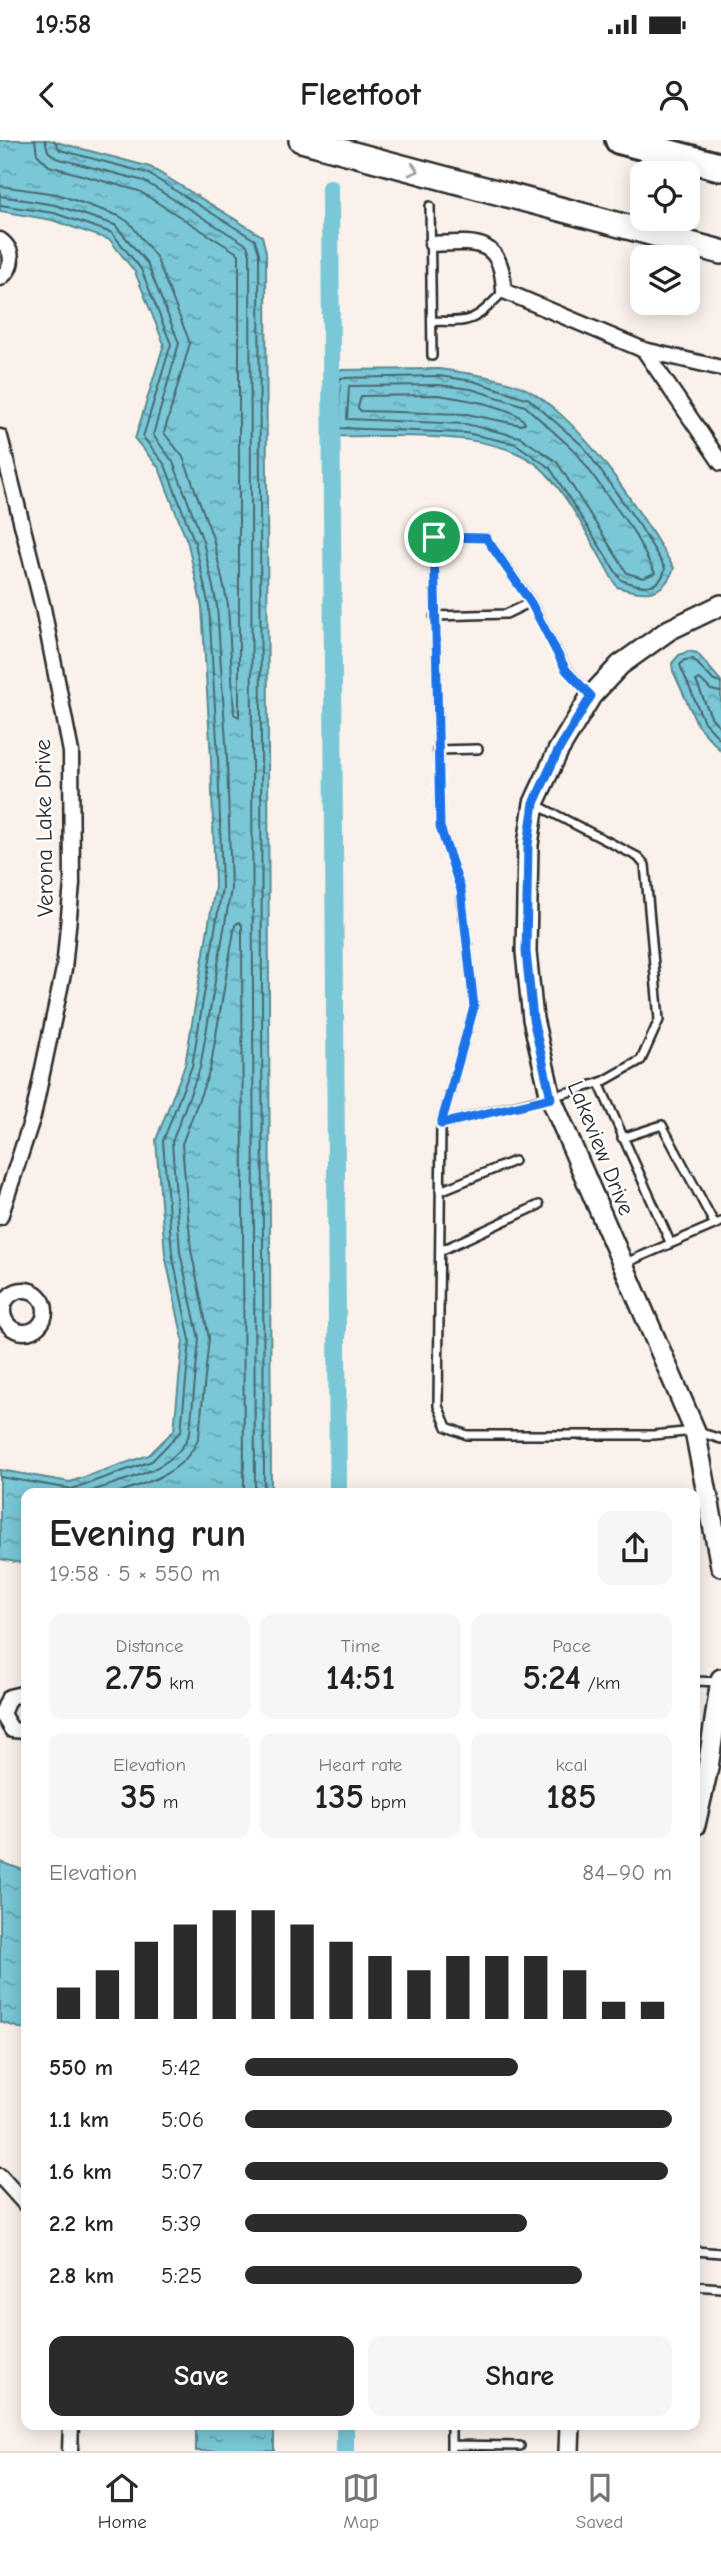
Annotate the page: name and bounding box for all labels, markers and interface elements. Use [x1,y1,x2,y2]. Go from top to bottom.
text: 19:58 [35,10,91,40]
icon: back [28,76,66,114]
text: Fleetfoot [300,76,421,113]
icon: person [655,76,693,114]
map controls [630,161,700,315]
button: locate [630,161,700,231]
one-way arrow [408,162,420,176]
button: layers [630,245,700,315]
pin [404,507,464,567]
icon: arrive [415,518,453,556]
street label: Verona Lake Drive [29,739,59,917]
street label: Lakeview Drive [562,1077,640,1219]
button: share [598,1511,672,1585]
text: Evening run [49,1512,246,1556]
text: 19:58 · 5 × 550 m [49,1560,220,1587]
text: Distance [115,1635,184,1657]
text: Time [341,1635,380,1657]
text: Pace [552,1635,591,1657]
text: 2.75 [105,1657,163,1698]
text: 14:51 [326,1657,395,1698]
text: 5:24 [522,1657,581,1698]
text: km [163,1672,194,1694]
text: /km [581,1672,621,1694]
text: Elevation [113,1754,186,1776]
text: Heart rate [319,1754,402,1776]
text: kcal [556,1754,587,1776]
text: 35 [121,1776,156,1817]
text: 135 [315,1776,364,1817]
text: 185 [546,1776,597,1817]
text: m [156,1791,178,1813]
text: bpm [364,1791,406,1813]
text: Elevation [49,1859,137,1886]
text: 84–90 m [582,1859,672,1886]
text: 550 m [49,2054,113,2081]
text: 5:42 [161,2054,201,2081]
text: 1.1 km [49,2106,109,2133]
text: 5:06 [161,2106,204,2133]
text: 1.6 km [49,2158,112,2185]
text: 5:07 [161,2158,203,2185]
text: 2.2 km [49,2210,114,2237]
text: 5:39 [161,2210,201,2237]
text: 2.8 km [49,2262,114,2289]
text: 5:25 [161,2262,202,2289]
button: Save [49,2336,354,2416]
button: Share [368,2336,672,2416]
tab: Home [98,2469,147,2533]
tab: Map [342,2469,380,2533]
tab: Saved [576,2469,623,2533]

